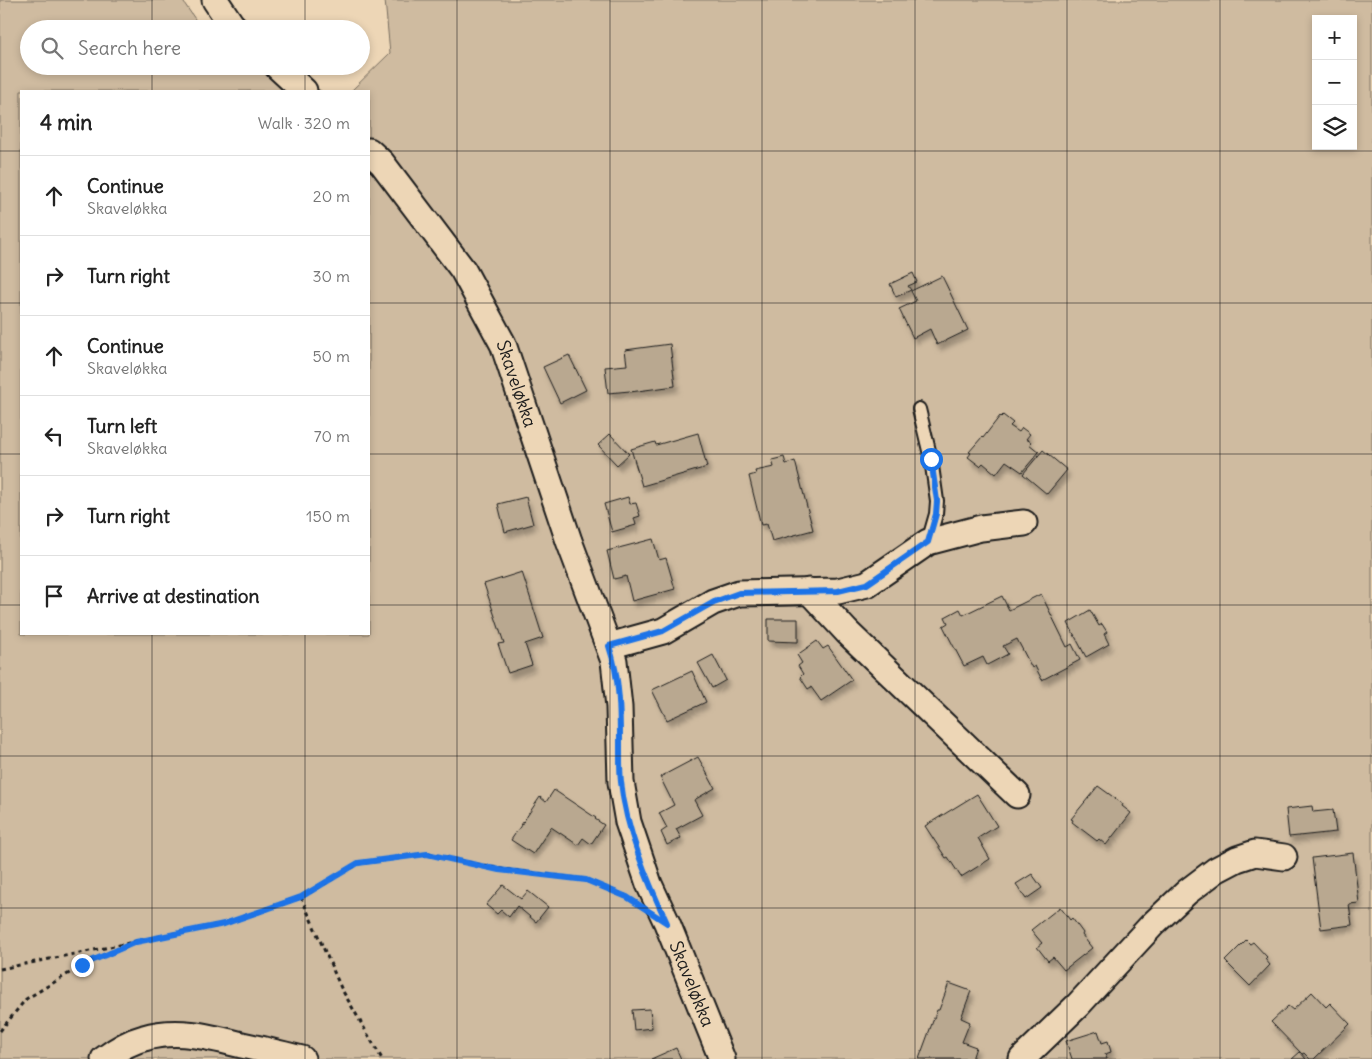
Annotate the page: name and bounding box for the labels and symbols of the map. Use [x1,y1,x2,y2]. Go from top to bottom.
street label: Skaveløkka [492,337,542,430]
route start [920,448,943,471]
street label: Skaveløkka [664,938,720,1030]
route end [71,954,94,977]

